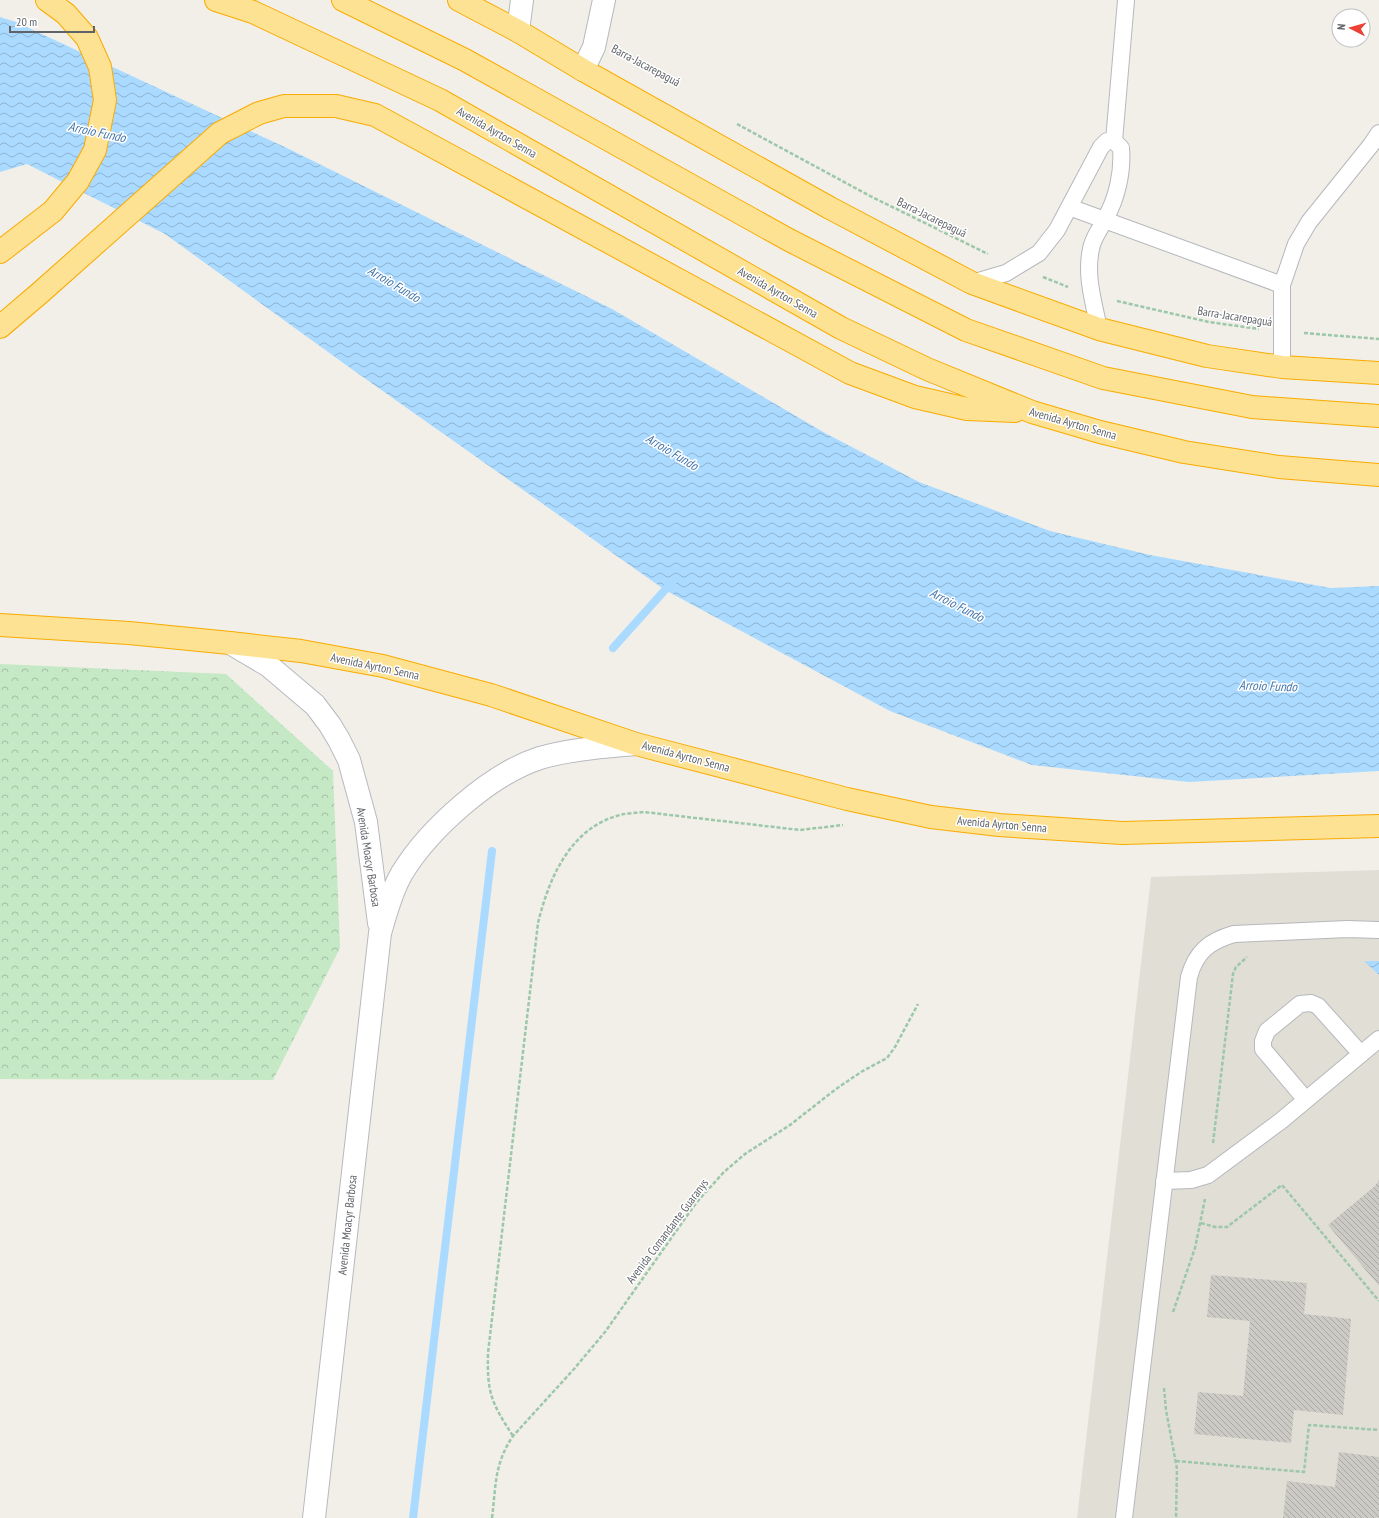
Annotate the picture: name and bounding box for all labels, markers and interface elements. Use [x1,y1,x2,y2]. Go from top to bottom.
scale bar [10,8,94,34]
north arrow [1331,8,1371,48]
text: 20 m [16,14,37,29]
text: N [1334,23,1348,31]
street label: Barra-Jacarepaguá [609,41,683,89]
street label: Avenida Ayrton Senna [454,103,540,161]
water label: Arroio Fundo [67,118,129,147]
street label: Barra-Jacarepaguá [895,194,969,240]
water label: Arroio Fundo [365,262,424,307]
street label: Avenida Ayrton Senna [735,263,821,321]
street label: Barra-Jacarepaguá [1197,303,1274,329]
street label: Avenida Ayrton Senna [1028,403,1119,443]
water label: Arroio Fundo [643,430,702,475]
water label: Arroio Fundo [927,584,988,626]
street label: Avenida Ayrton Senna [329,649,421,683]
water label: Arroio Fundo [1239,676,1299,696]
street label: Avenida Ayrton Senna [641,737,732,775]
street label: Avenida Moacyr Barbosa [354,806,384,908]
street label: Avenida Ayrton Senna [957,813,1048,835]
street label: Avenida Moacyr Barbosa [334,1174,360,1276]
street label: Avenida Comandante Guaranys [623,1176,711,1286]

